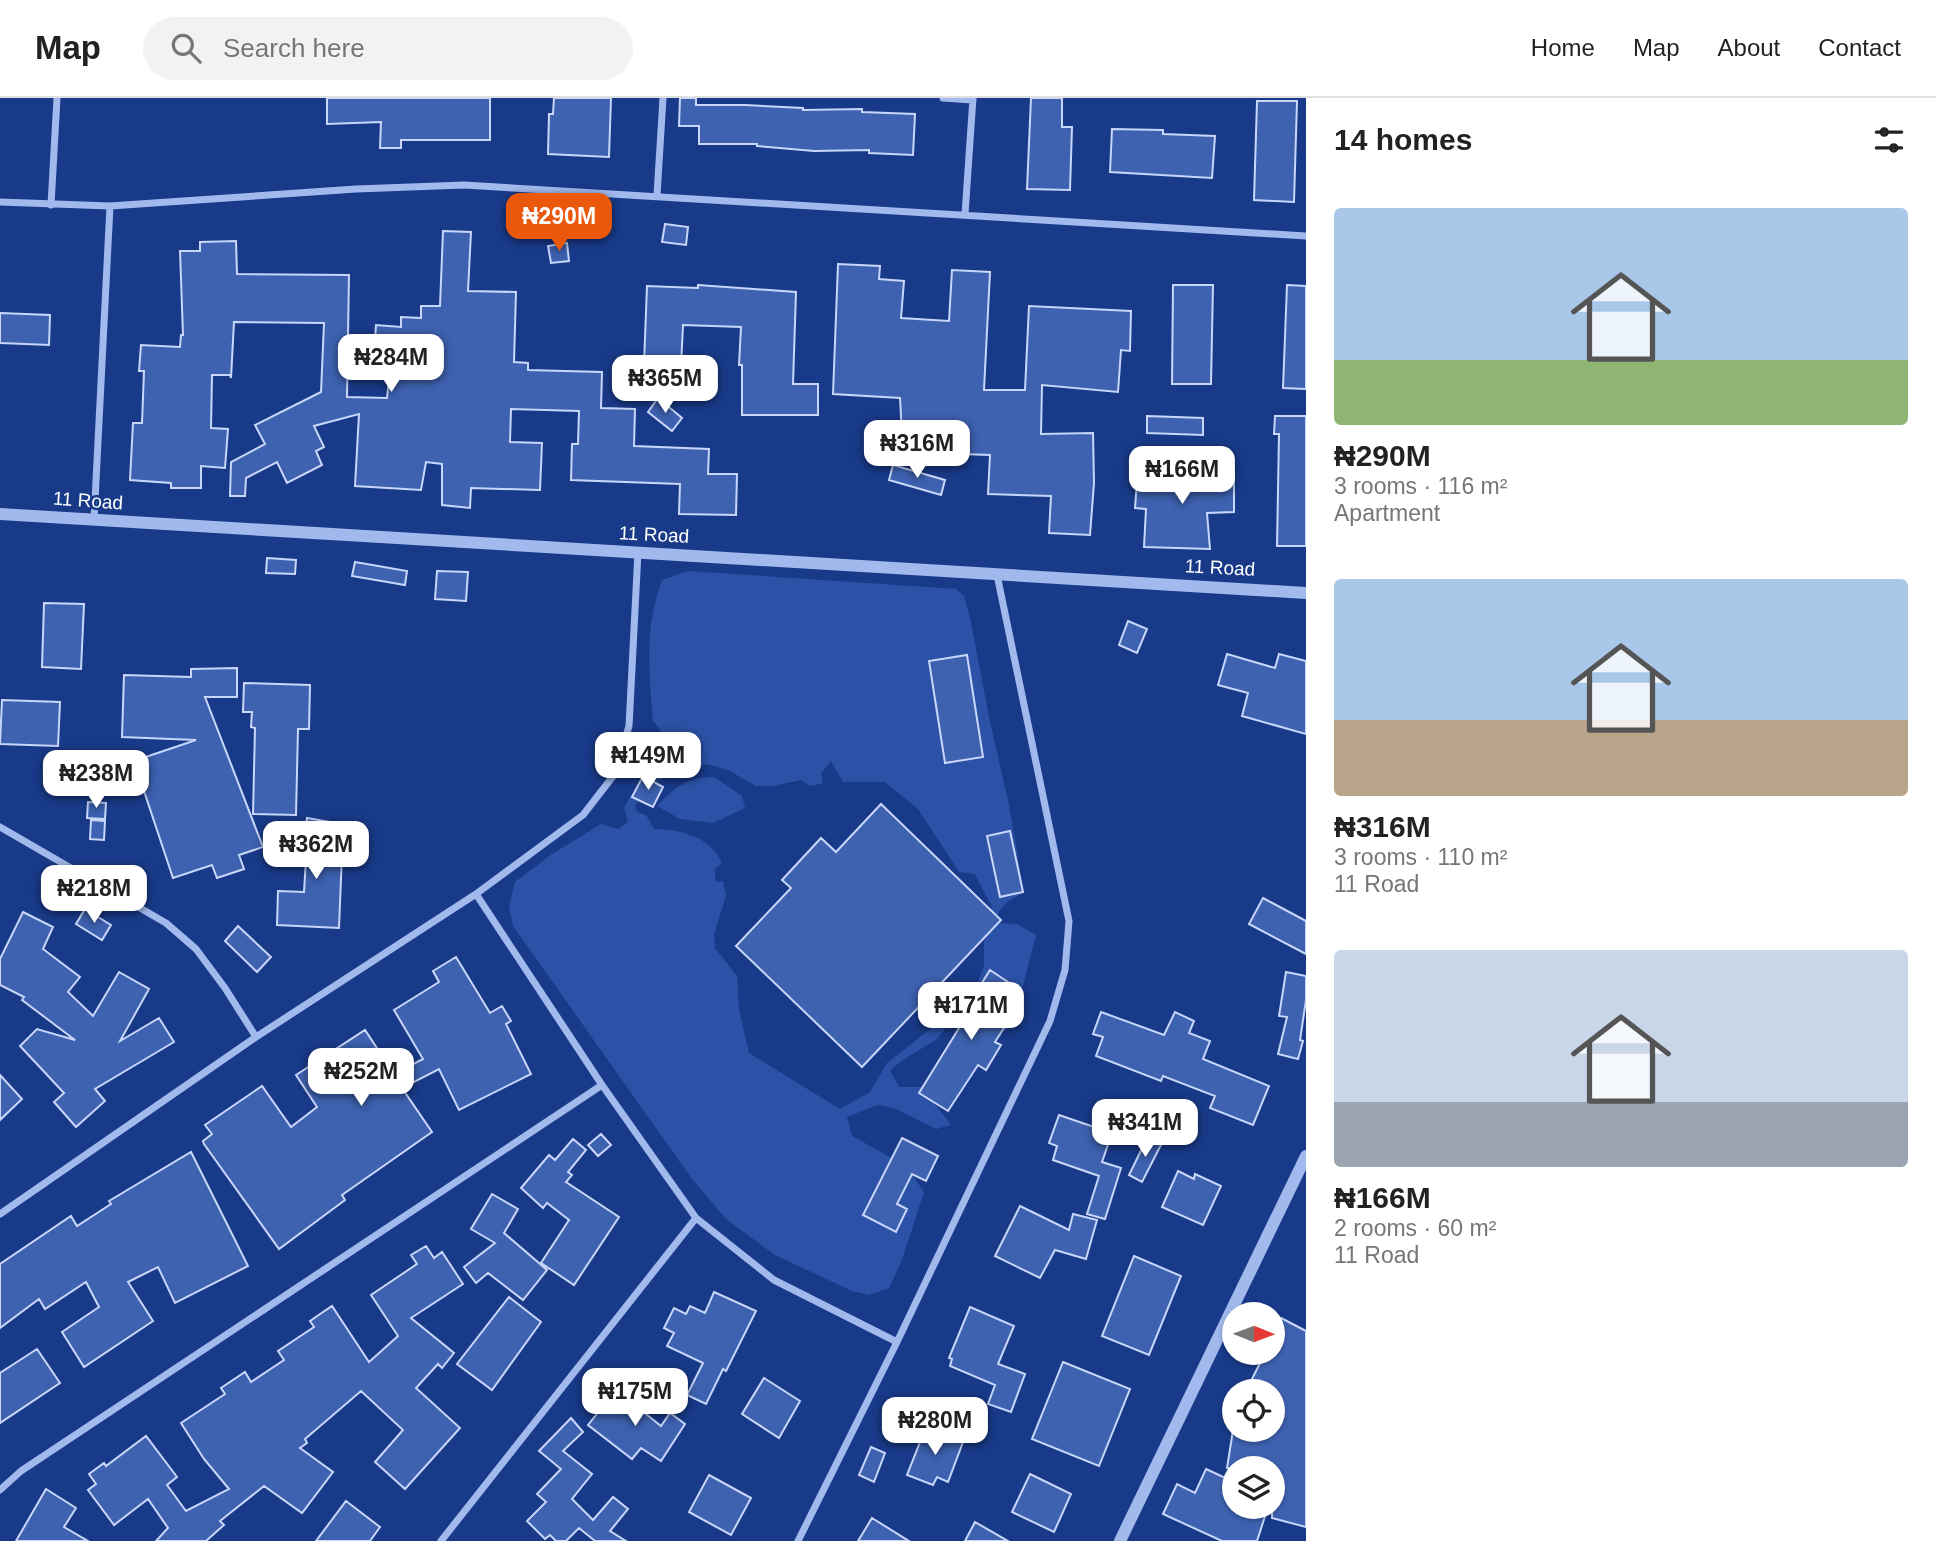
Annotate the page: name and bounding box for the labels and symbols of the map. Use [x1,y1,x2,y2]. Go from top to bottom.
pin: ₦290M [510,194,608,253]
pin: ₦284M [342,334,440,394]
pin: ₦365M [616,356,714,415]
pin: ₦316M [868,420,966,480]
pin: ₦166M [1133,446,1231,506]
street label: 11 Road [52,488,124,513]
street label: 11 Road [618,522,690,547]
street label: 11 Road [1184,555,1256,580]
pin: ₦149M [599,732,697,792]
pin: ₦238M [47,750,145,810]
pin: ₦362M [267,822,365,881]
pin: ₦218M [45,866,143,925]
pin: ₦171M [922,982,1020,1042]
pin: ₦252M [312,1048,410,1108]
pin: ₦341M [1096,1100,1194,1159]
north arrow [1222,1302,1284,1365]
pin: ₦175M [586,1368,684,1428]
pin: ₦280M [886,1398,984,1457]

